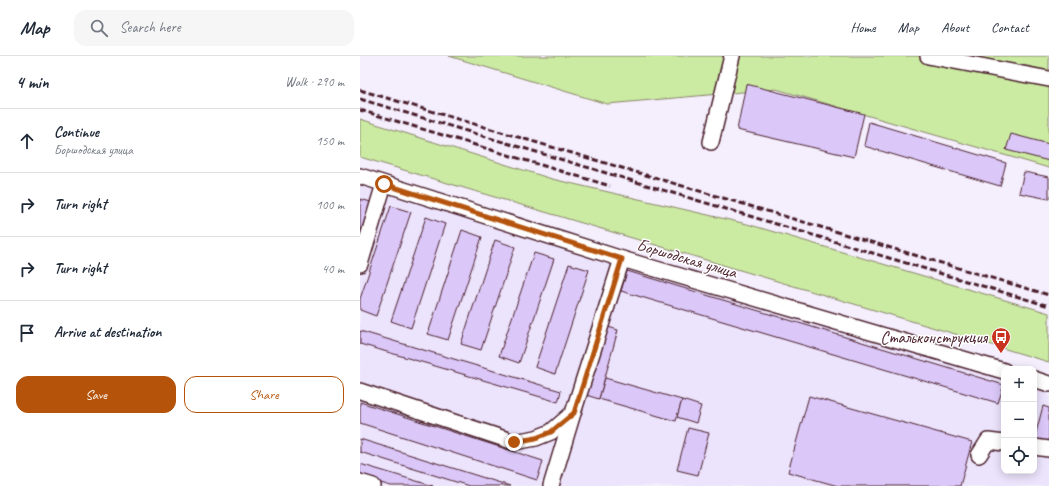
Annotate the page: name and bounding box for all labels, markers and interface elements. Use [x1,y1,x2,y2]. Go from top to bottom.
search box [74,10,354,46]
text: Map [20,16,50,40]
icon: search [88,17,110,39]
text: Search here [120,18,181,37]
text: Home [850,19,876,36]
text: Map [898,19,919,36]
text: About [941,19,969,36]
text: Contact [991,19,1029,36]
text: 4 min [16,72,49,93]
text: Walk · 290 m [285,74,344,90]
text: Continue [54,123,99,142]
icon: ahead [16,130,38,152]
text: 150 m [316,133,344,149]
text: Боршодская улица [54,142,133,158]
route start [375,175,393,193]
icon: right [16,194,38,216]
text: Turn right [54,195,107,214]
text: 100 m [316,197,344,213]
street label: Боршодская улица [634,234,741,283]
icon: right [16,258,38,280]
text: Turn right [54,259,107,278]
text: 40 m [322,261,344,277]
icon: arrive [16,322,38,344]
text: Arrive at destination [54,323,161,342]
bus stop icon: Стальконструкция [990,326,1012,354]
place label: Стальконструкция [880,327,989,348]
map controls [1001,366,1037,474]
button: + [1001,366,1037,402]
button: Save [16,376,176,413]
button: Share [184,376,344,413]
button: − [1001,402,1037,438]
route end [505,433,523,451]
button: locate [1001,438,1037,474]

